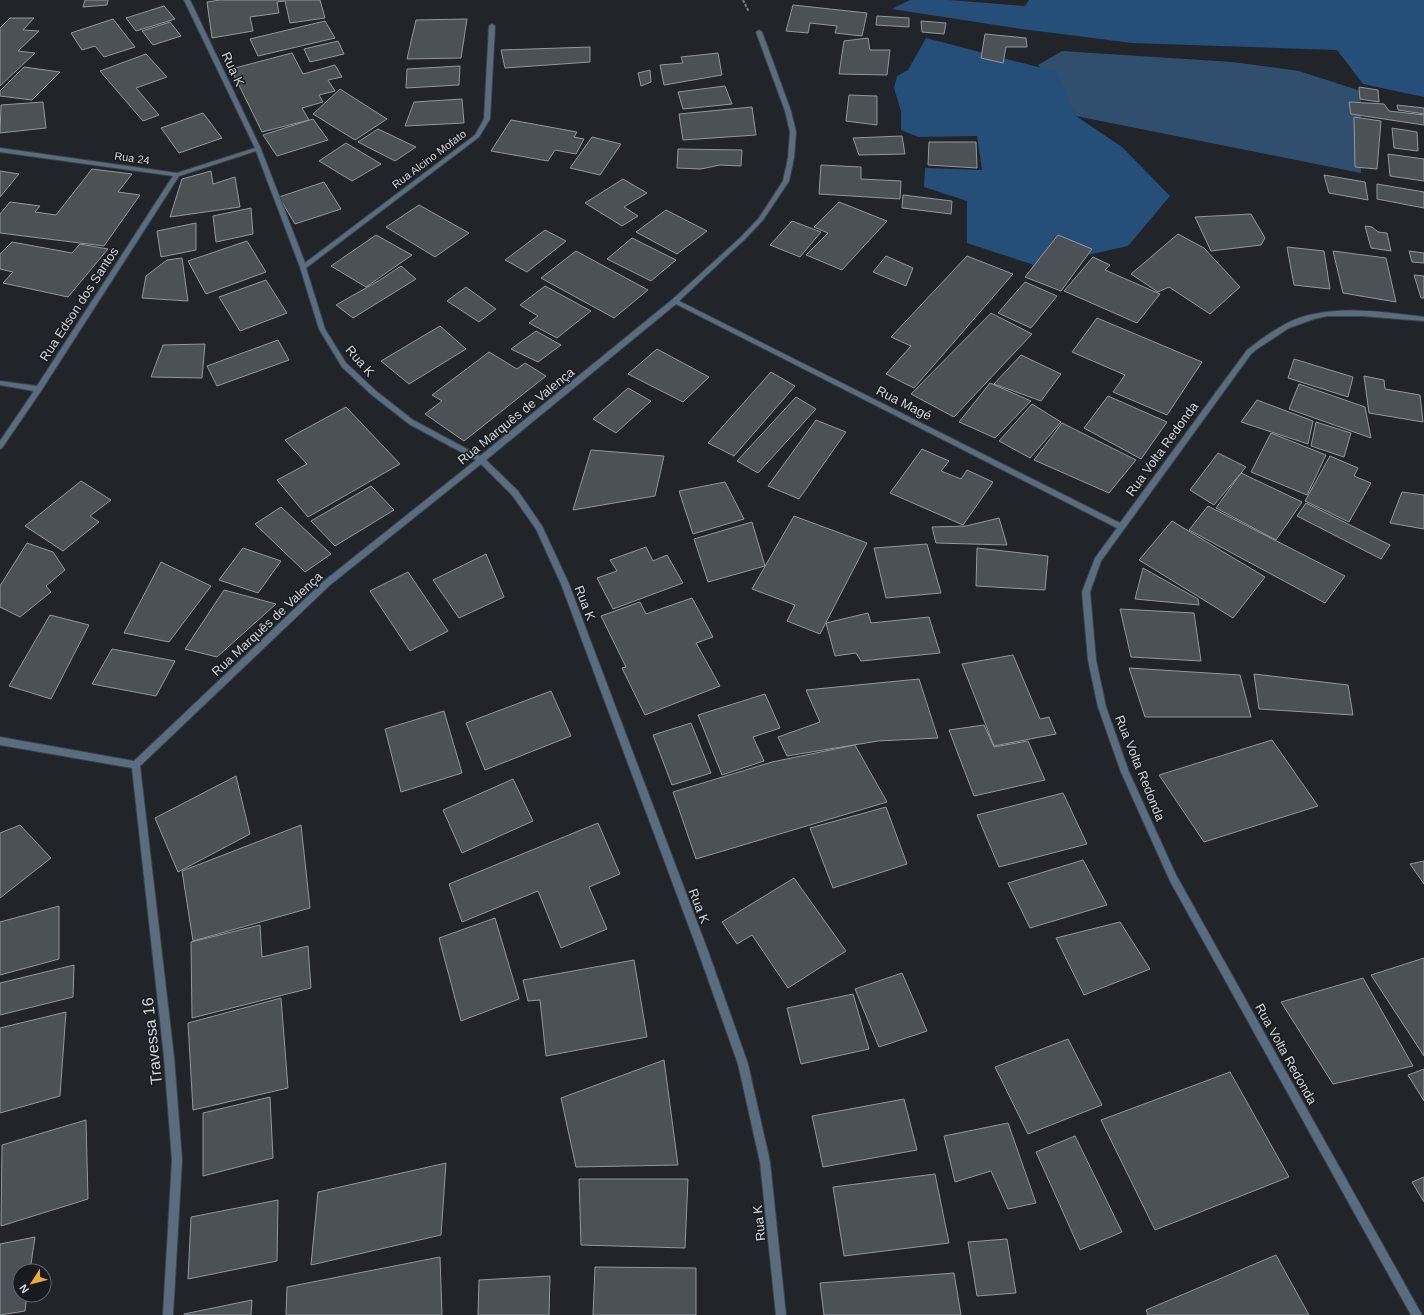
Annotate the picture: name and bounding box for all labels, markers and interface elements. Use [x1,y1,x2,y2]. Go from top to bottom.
street label: Rua K [219,49,248,89]
street label: Rua Alcino Mofato [390,127,468,191]
street label: Rua 24 [114,150,150,166]
street label: Rua Edson dos Santos [36,244,122,364]
street label: Rua K [342,342,378,380]
street label: Rua Marquês de Valença [455,364,578,468]
street label: Rua Magé [874,383,934,423]
street label: Rua Volta Redonda [1123,398,1202,499]
street label: Rua Marquês de Valença [209,568,326,679]
street label: Rua K [572,583,599,623]
street label: Rua Volta Redonda [1112,713,1168,824]
street label: Rua K [686,886,713,926]
street label: Travessa 16 [139,997,165,1085]
street label: Rua Volta Redonda [1252,1001,1320,1108]
street label: Rua K [750,1204,768,1242]
north arrow [12,1263,52,1303]
text: N [17,1282,31,1296]

